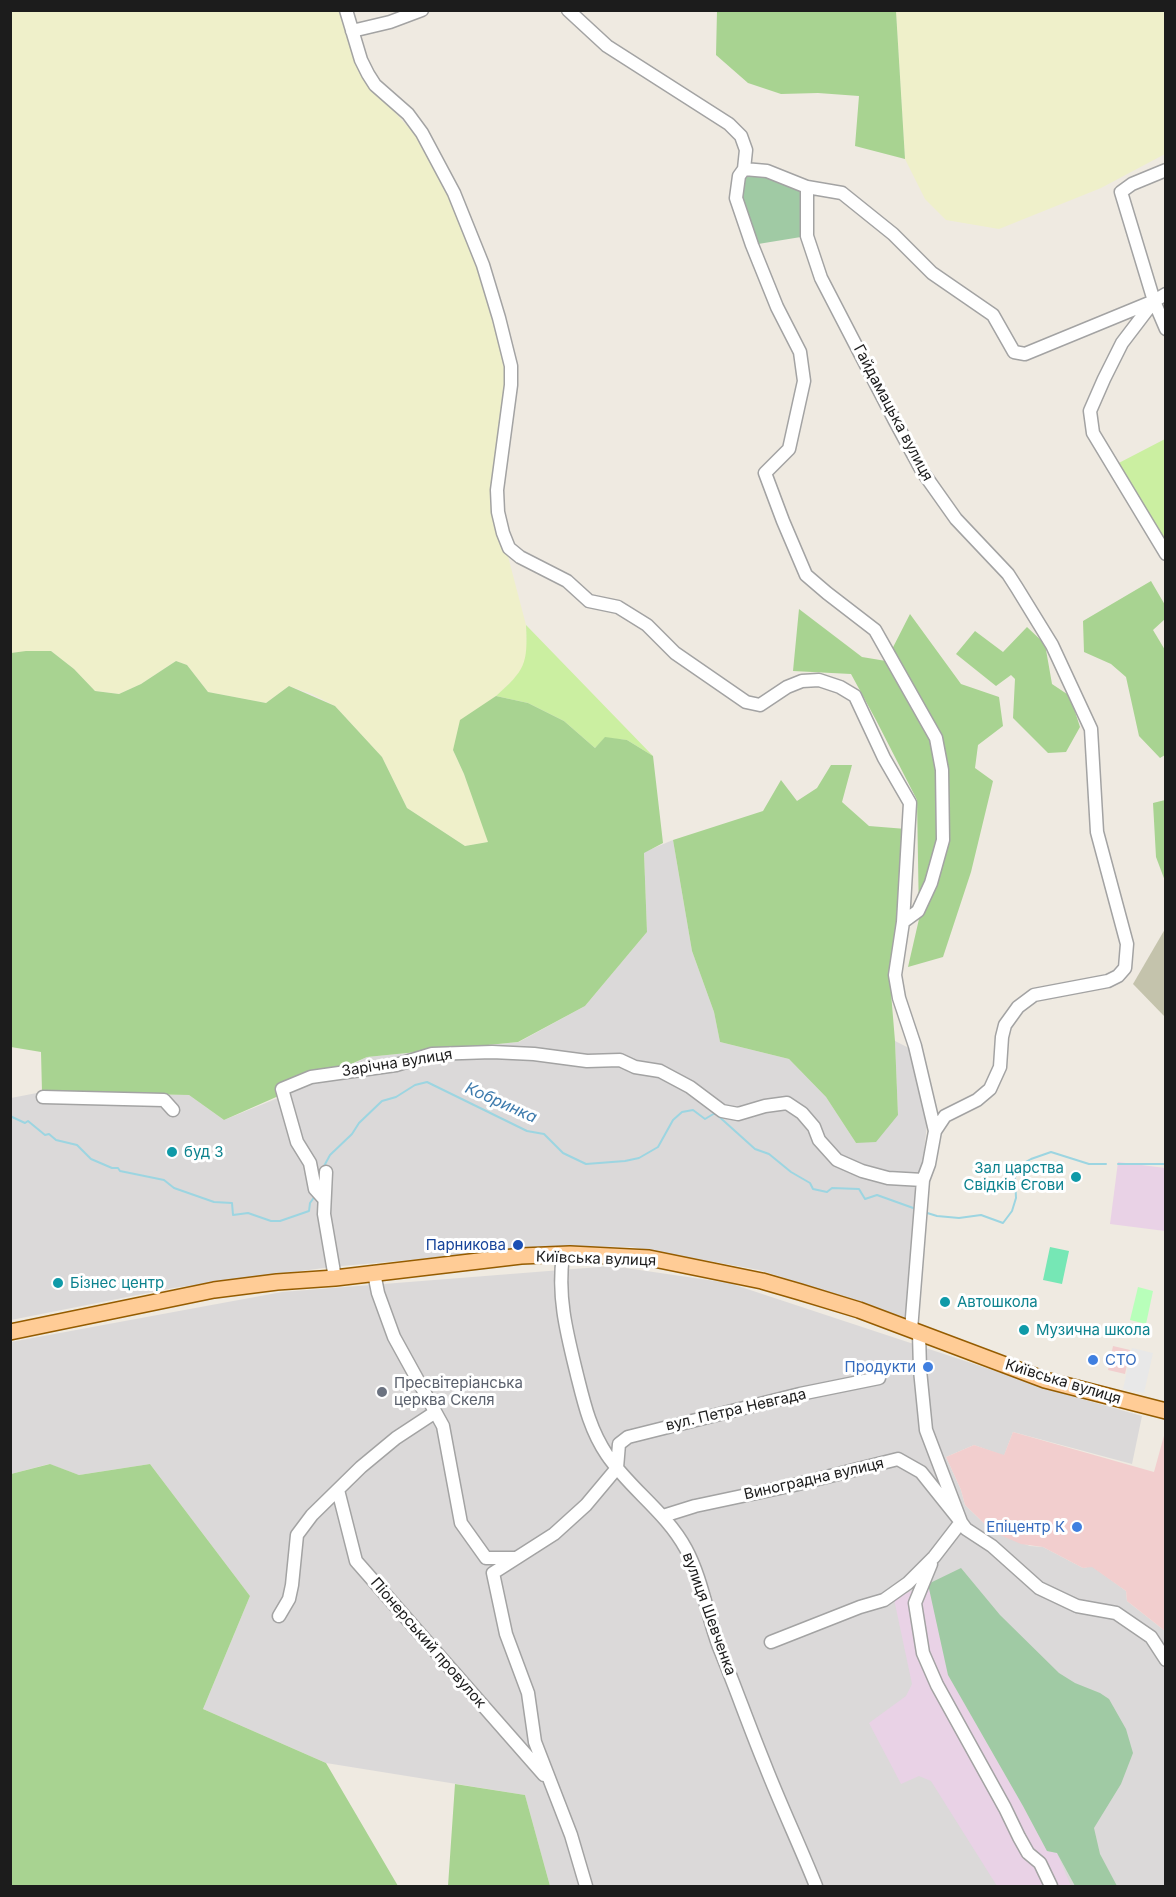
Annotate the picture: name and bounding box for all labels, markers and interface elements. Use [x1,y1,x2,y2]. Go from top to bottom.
street label: Гайдамацька вулиця [849,342,937,484]
street label: Зарічна вулиця [340,1045,454,1081]
water label: Кобринка [462,1079,540,1127]
place label: буд 3 [184,1143,224,1161]
marker: буд 3 [165,1145,179,1159]
place label: Зал царства Свідків Єгови [963,1159,1064,1194]
marker: Зал царства Свідків Єгови [1069,1170,1083,1184]
place label: Парникова [426,1236,506,1254]
marker: Парникова [511,1238,525,1252]
street label: Київська вулиця [536,1248,656,1270]
place label: Бізнес центр [70,1274,164,1292]
marker: Бізнес центр [51,1276,65,1290]
place label: Автошкола [957,1293,1038,1311]
marker: Автошкола [938,1295,952,1309]
place label: Музична школа [1036,1321,1150,1339]
marker: Музична школа [1017,1323,1031,1337]
place label: СТО [1105,1351,1137,1369]
marker: СТО [1086,1353,1100,1367]
street label: Київська вулиця [1003,1356,1123,1408]
place label: Продукти [845,1358,916,1376]
marker: Продукти [921,1360,935,1374]
place label: Пресвітеріанська церква Скеля [394,1374,523,1409]
marker: Пресвітеріанська церква Скеля [375,1385,389,1399]
street label: вул. Петра Невгада [664,1385,808,1435]
street label: Виноградна вулиця [742,1454,886,1504]
place label: Епіцентр К [986,1518,1065,1536]
marker: Епіцентр К [1070,1520,1084,1534]
street label: вулиця Шевченка [678,1550,740,1678]
street label: Піонерський провулок [367,1574,489,1712]

